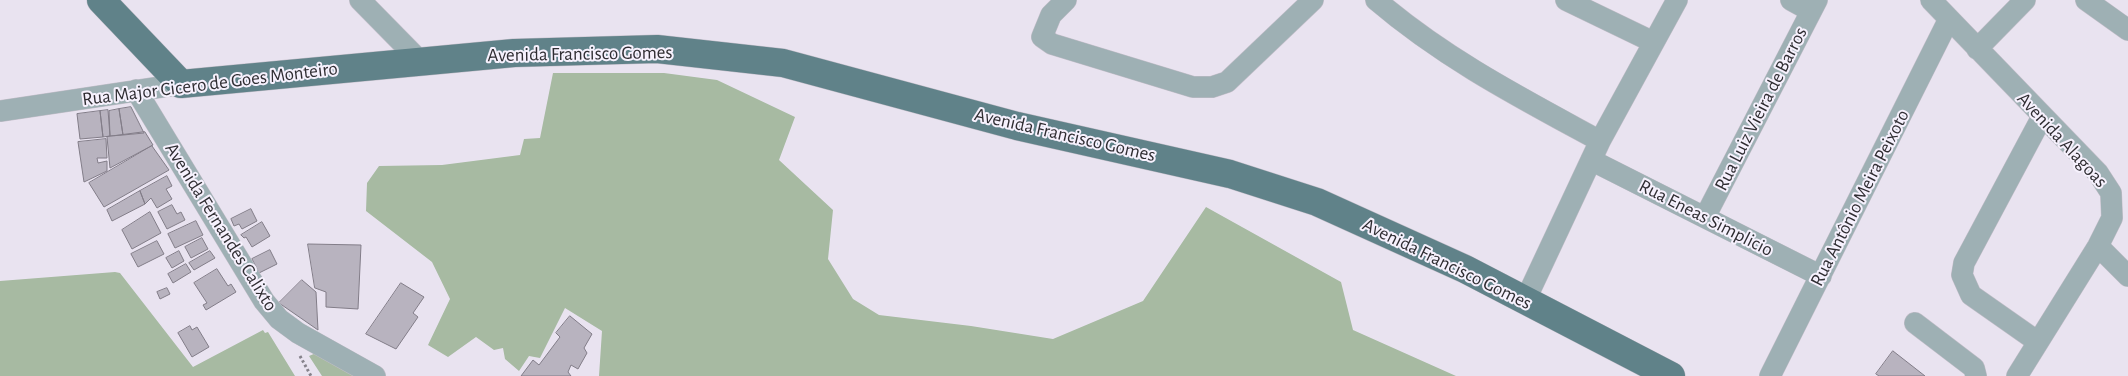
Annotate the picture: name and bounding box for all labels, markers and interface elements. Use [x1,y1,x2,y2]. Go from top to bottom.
street label: Rua Luiz Vieira de Barros [1710,23,1812,195]
street label: Avenida Francisco Gomes [487,41,673,67]
street label: Rua Major Cicero de Goes Monteiro [81,57,339,111]
street label: Avenida Alagoas [2012,88,2112,192]
street label: Avenida Francisco Gomes [972,103,1158,167]
street label: Rua Antônio Meira Peixoto [1806,106,1914,290]
street label: Avenida Fernandes Calixto [160,139,282,315]
street label: Rua Eneas Simplicio [1635,174,1777,262]
street label: Avenida Francisco Gomes [1359,213,1535,315]

